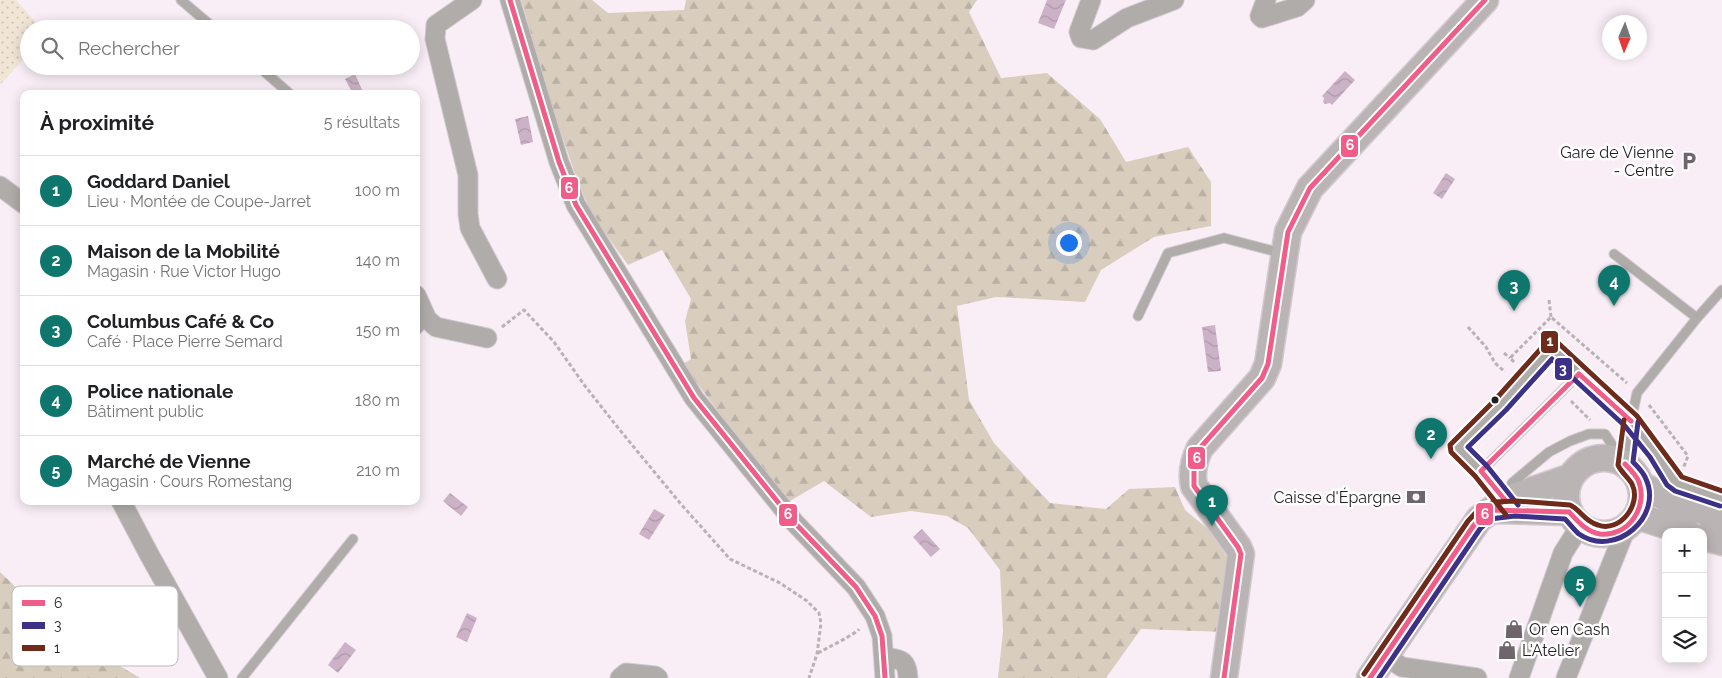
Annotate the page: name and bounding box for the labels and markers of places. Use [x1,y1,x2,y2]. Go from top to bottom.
place label: Gare de Vienne - Centre [1560,143,1674,180]
parking icon: Gare de Vienne - Centre [1678,150,1700,172]
pin: 4 [1598,265,1630,306]
pin: 3 [1498,270,1530,311]
unlabelled marker [1490,395,1500,405]
pin: 2 [1415,418,1447,459]
pin: 1 [1196,485,1228,526]
bank icon: Caisse d'Épargne [1405,486,1427,508]
place label: Caisse d'Épargne [1274,487,1401,507]
pin: 5 [1564,566,1596,607]
shop icon: Or en Cash [1503,618,1525,640]
place label: Or en Cash [1529,620,1610,639]
shop icon: L'Atelier [1496,639,1518,661]
place label: L'Atelier [1522,641,1580,660]

